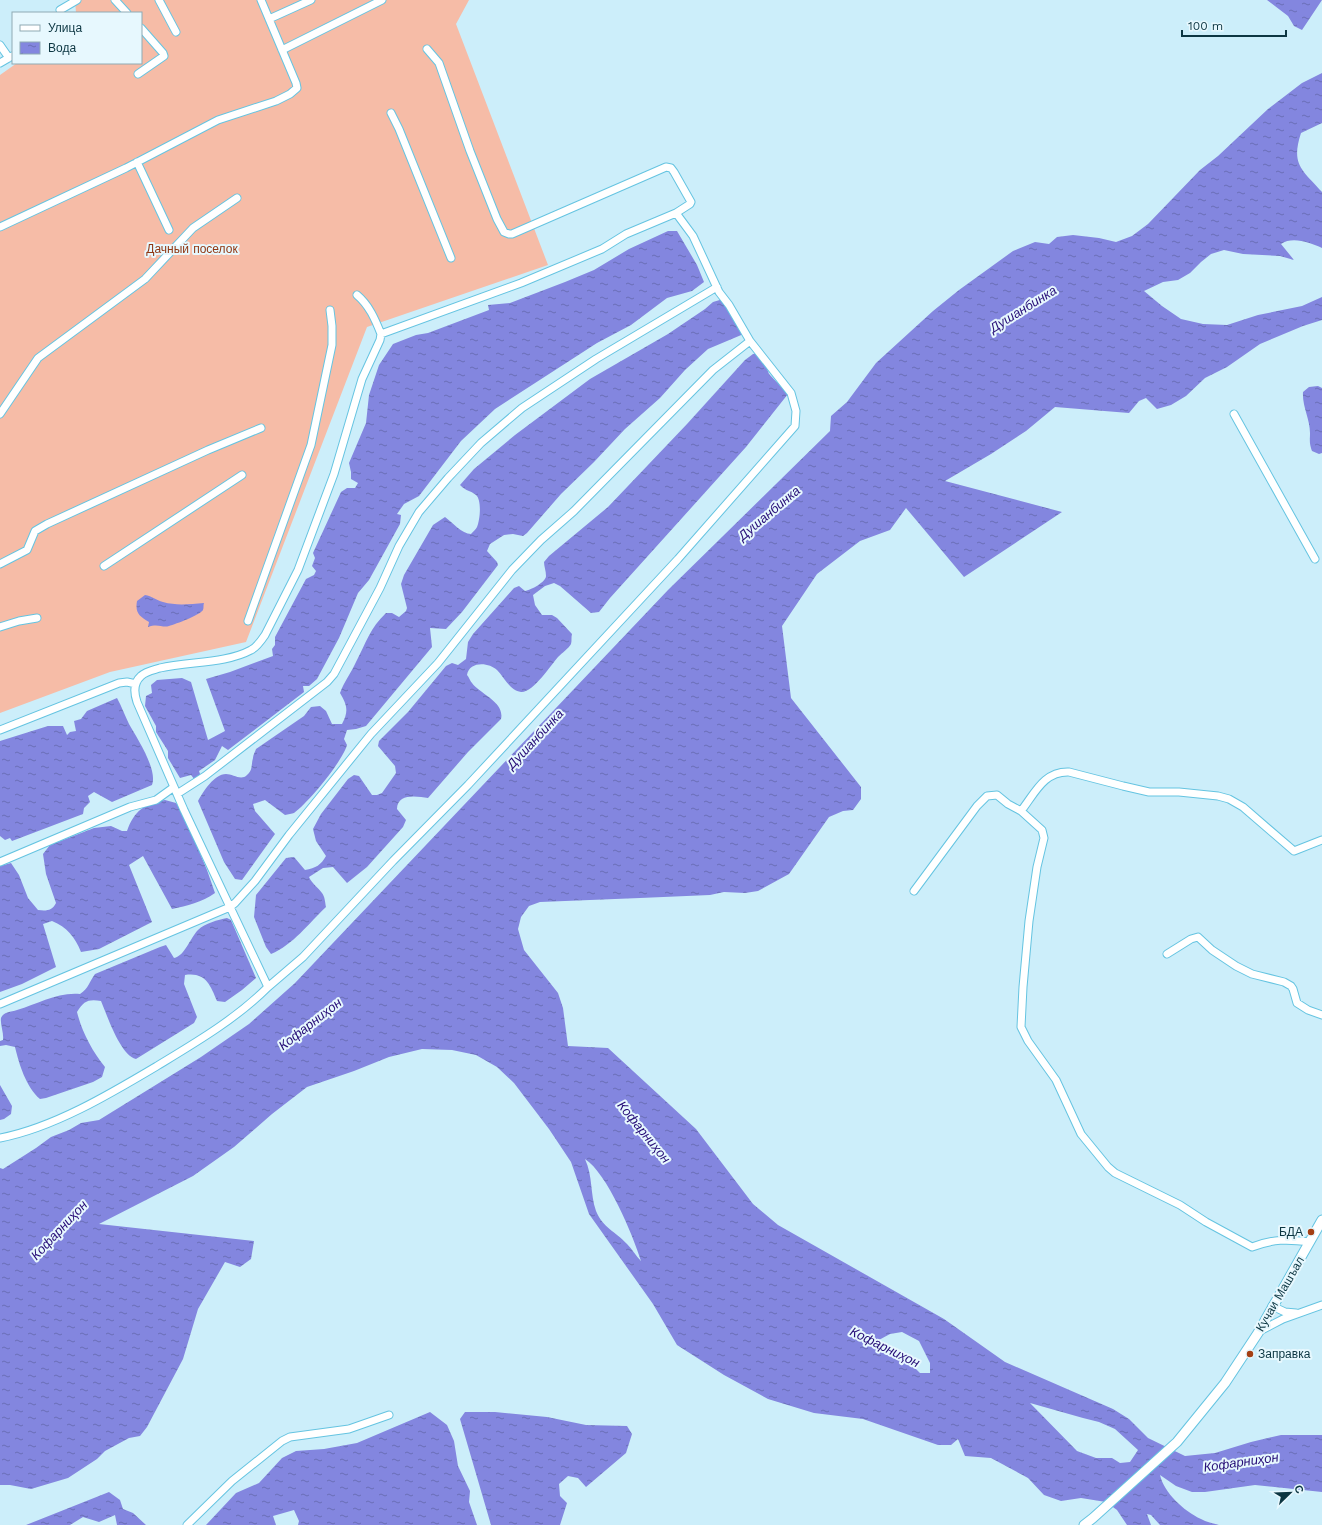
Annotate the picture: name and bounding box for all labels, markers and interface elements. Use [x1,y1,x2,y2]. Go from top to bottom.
legend [12,12,142,64]
scale bar [1182,12,1286,38]
text: 100 m [1188,19,1223,33]
text: Улица [48,21,82,35]
text: Вода [48,41,76,55]
park label: Дачный поселок [146,242,238,256]
water label: Душанбинка [985,282,1059,337]
water label: Душанбинка [734,483,803,544]
water label: Душанбинка [502,706,566,773]
water label: Кофарниҳон [276,995,344,1053]
water label: Кофарниҳон [614,1098,674,1166]
water label: Кофарниҳон [28,1197,90,1263]
place label: БДА [1279,1225,1303,1239]
marker: БДА [1306,1227,1316,1237]
street label: Кучаи Машъал [1253,1254,1307,1334]
water label: Кофарниҳон [848,1324,922,1370]
place label: Заправка [1258,1347,1311,1361]
marker: Заправка [1245,1349,1255,1359]
water label: Кофарниҳон [1203,1449,1279,1475]
north arrow [1270,1473,1310,1513]
text: С [1291,1483,1306,1496]

